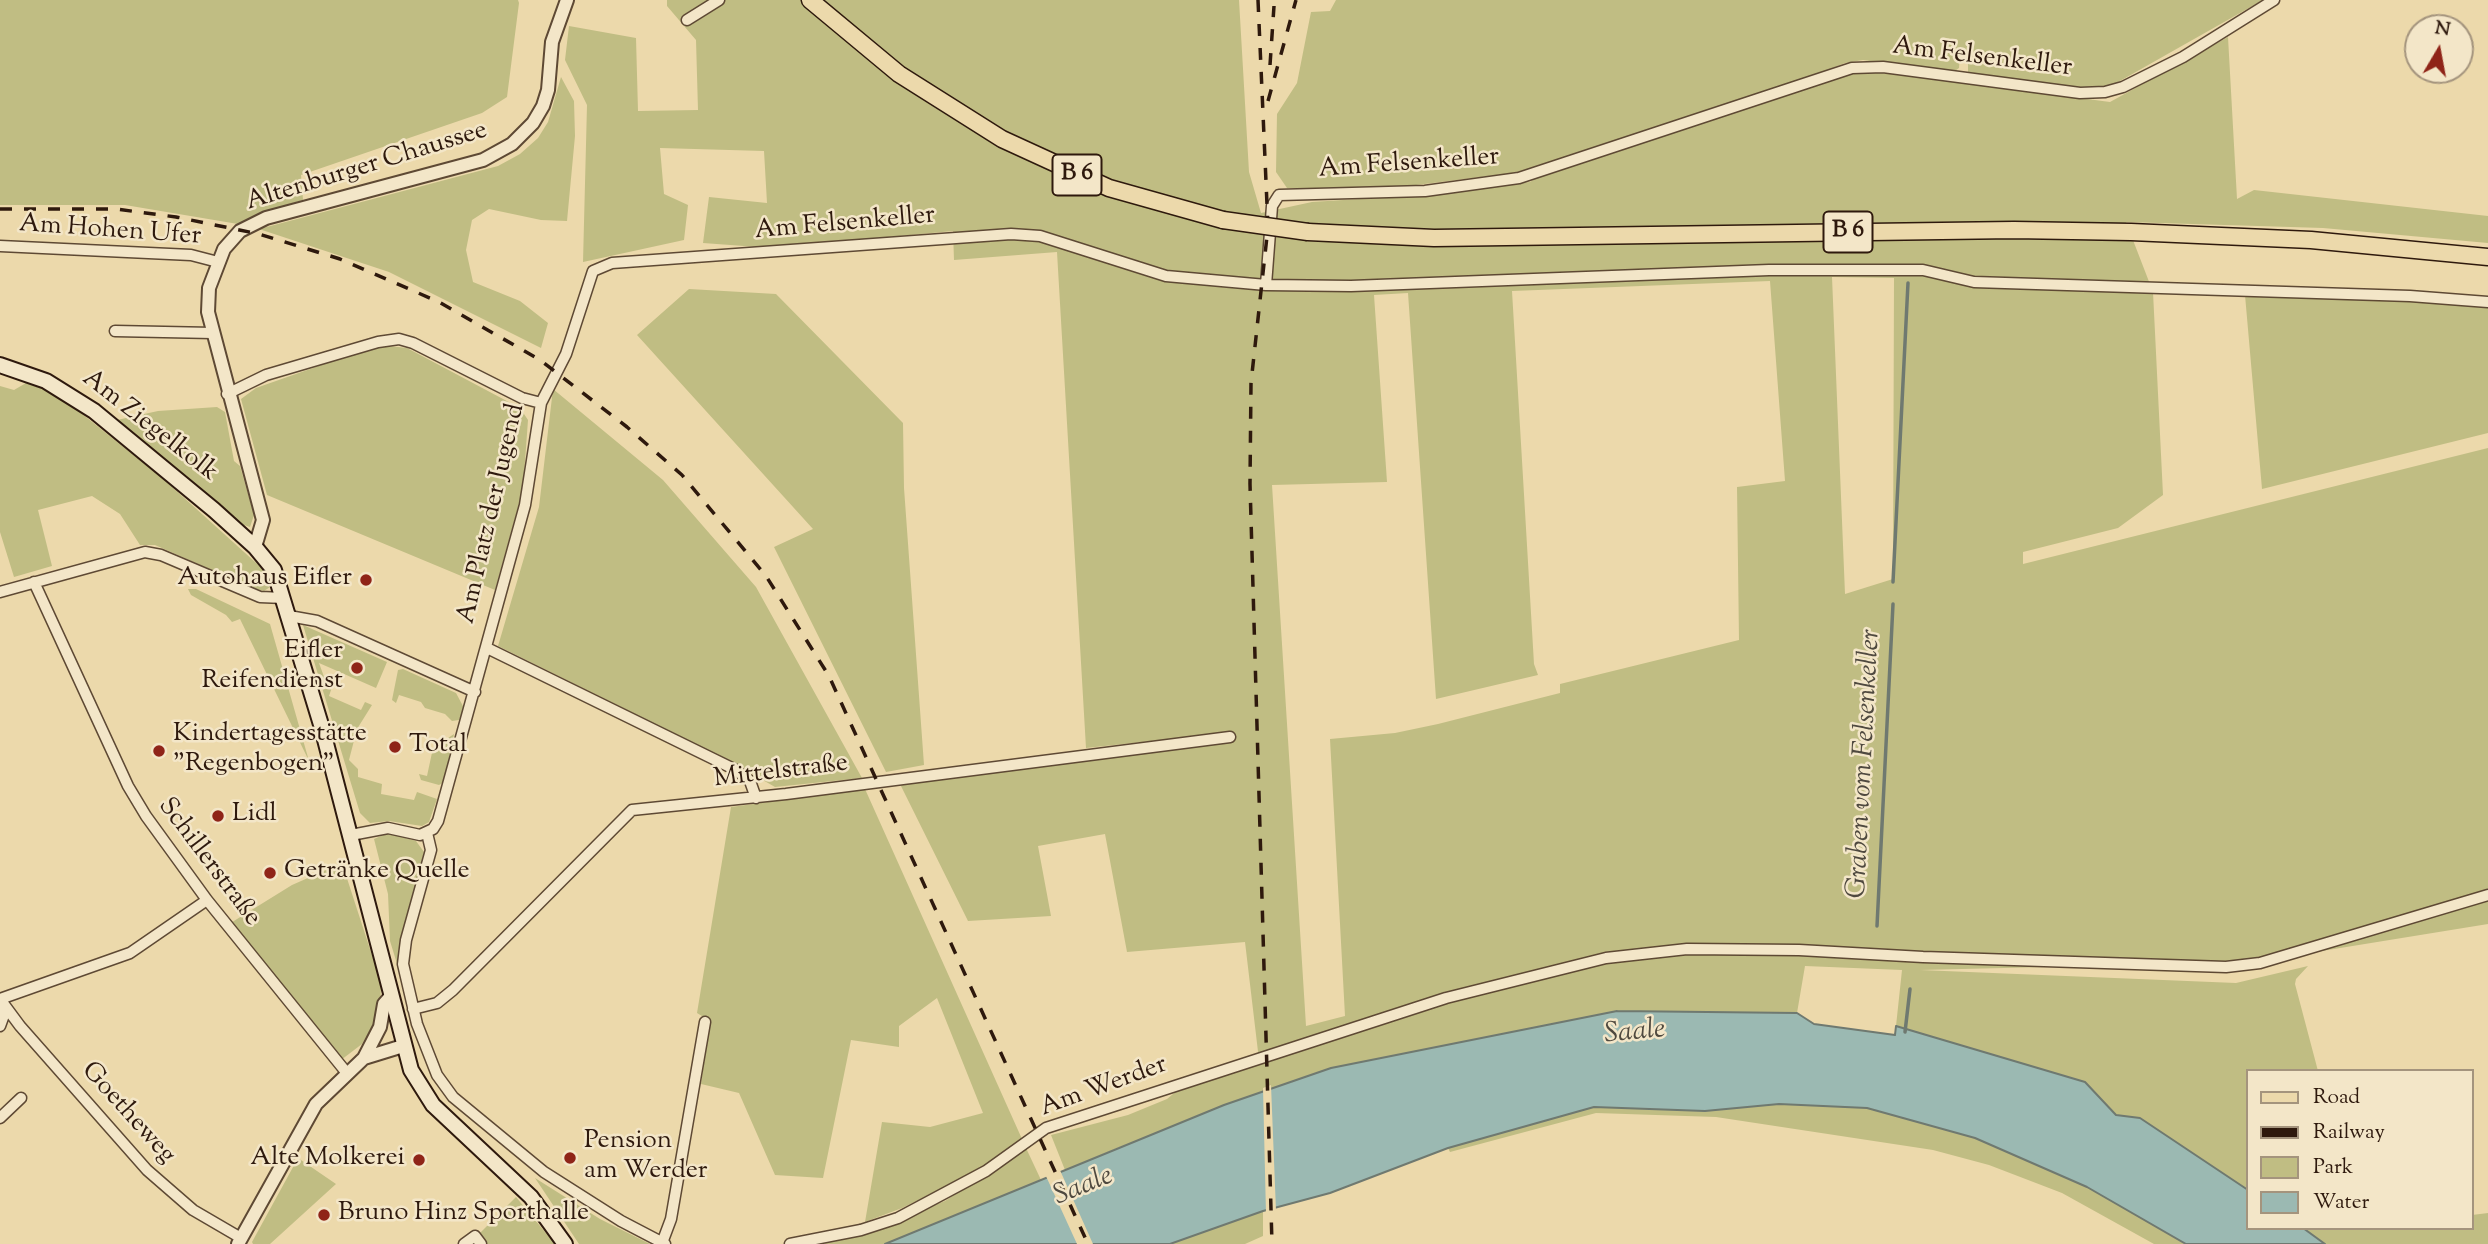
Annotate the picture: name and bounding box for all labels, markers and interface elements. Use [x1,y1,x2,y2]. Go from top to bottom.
north arrow [2404,14,2474,84]
text: N [2433,15,2452,44]
street label: Am Felsenkeller [1890,32,2074,86]
street label: Altenburger Chaussee [243,116,491,220]
street label: Am Felsenkeller [1318,143,1500,187]
road number: B 6 [1052,154,1102,196]
street label: Am Felsenkeller [754,202,936,248]
street label: Am Hohen Ufer [18,210,202,254]
road number: B 6 [1824,212,1872,253]
street label: Am Ziegelkolk [75,364,223,490]
street label: Am Platz der Jugend [453,401,533,627]
place label: Autohaus Eifler [177,564,352,596]
marker: Autohaus Eifler [358,572,374,588]
water label: Graben vom Felsenkeller [1842,628,1890,900]
place label: Eifler Reifendienst [201,637,343,698]
marker: Eifler Reifendienst [349,660,365,676]
place label: Kindertagesstätte "Regenbogen" [173,720,367,782]
place label: Total [409,731,467,763]
marker: Total [387,739,403,755]
marker: Kindertagesstätte "Regenbogen" [151,743,167,759]
street label: Mittelstraße [712,749,850,797]
street label: Schillerstraße [150,793,266,933]
place label: Lidl [232,800,277,832]
marker: Lidl [210,808,226,824]
place label: Getränke Quelle [284,857,470,889]
marker: Getränke Quelle [262,865,278,881]
water label: Saale [1603,1015,1667,1053]
street label: Am Werder [1036,1051,1172,1125]
street label: Goetheweg [73,1057,181,1171]
legend [2246,1069,2474,1230]
text: Road [2313,1083,2360,1113]
text: Railway [2313,1118,2385,1148]
place label: Pension am Werder [584,1127,708,1188]
place label: Alte Molkerei [250,1144,405,1176]
marker: Pension am Werder [562,1150,578,1166]
marker: Alte Molkerei [411,1152,427,1168]
text: Park [2313,1153,2353,1183]
water label: Saale [1049,1161,1119,1215]
text: Water [2313,1188,2369,1218]
place label: Bruno Hinz Sporthalle [338,1199,589,1231]
marker: Bruno Hinz Sporthalle [316,1207,332,1223]

